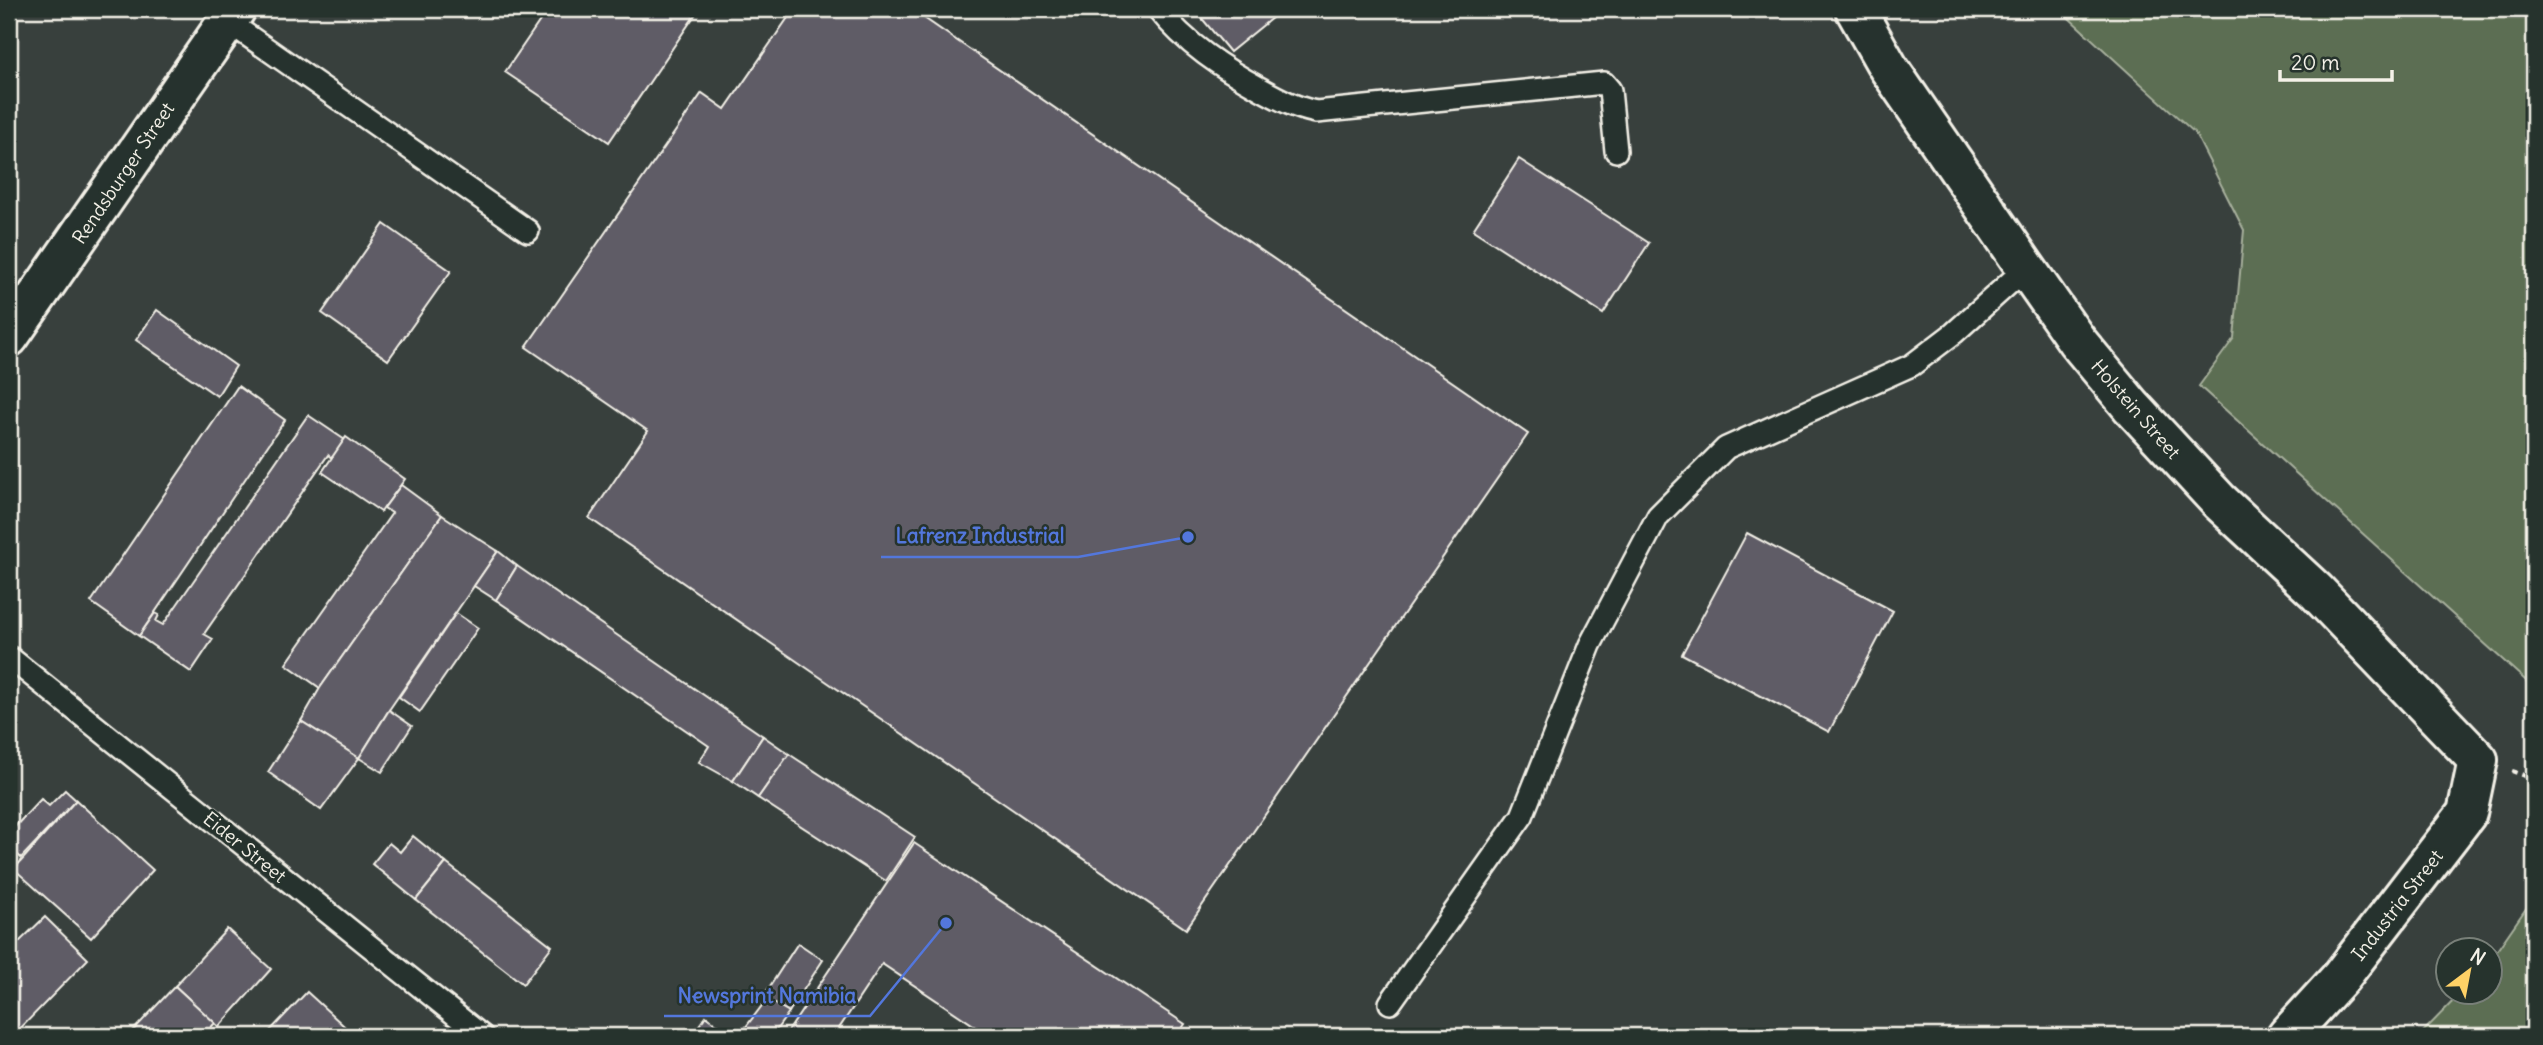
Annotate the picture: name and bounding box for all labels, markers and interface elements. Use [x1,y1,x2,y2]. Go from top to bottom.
scale bar [2280,38,2392,82]
text: 20 m [2291,49,2340,76]
street label: Rendsburger Street [67,98,179,248]
street label: Holstein Street [2086,354,2186,464]
callout: Lafrenz Industrial [881,515,1078,557]
text: Lafrenz Industrial [896,522,1064,549]
street label: Eider Street [199,806,291,888]
street label: Industria Street [2346,845,2448,965]
north arrow [2434,936,2504,1006]
text: N [2466,943,2490,970]
callout: Newsprint Namibia [664,974,870,1016]
text: Newsprint Namibia [678,982,856,1009]

